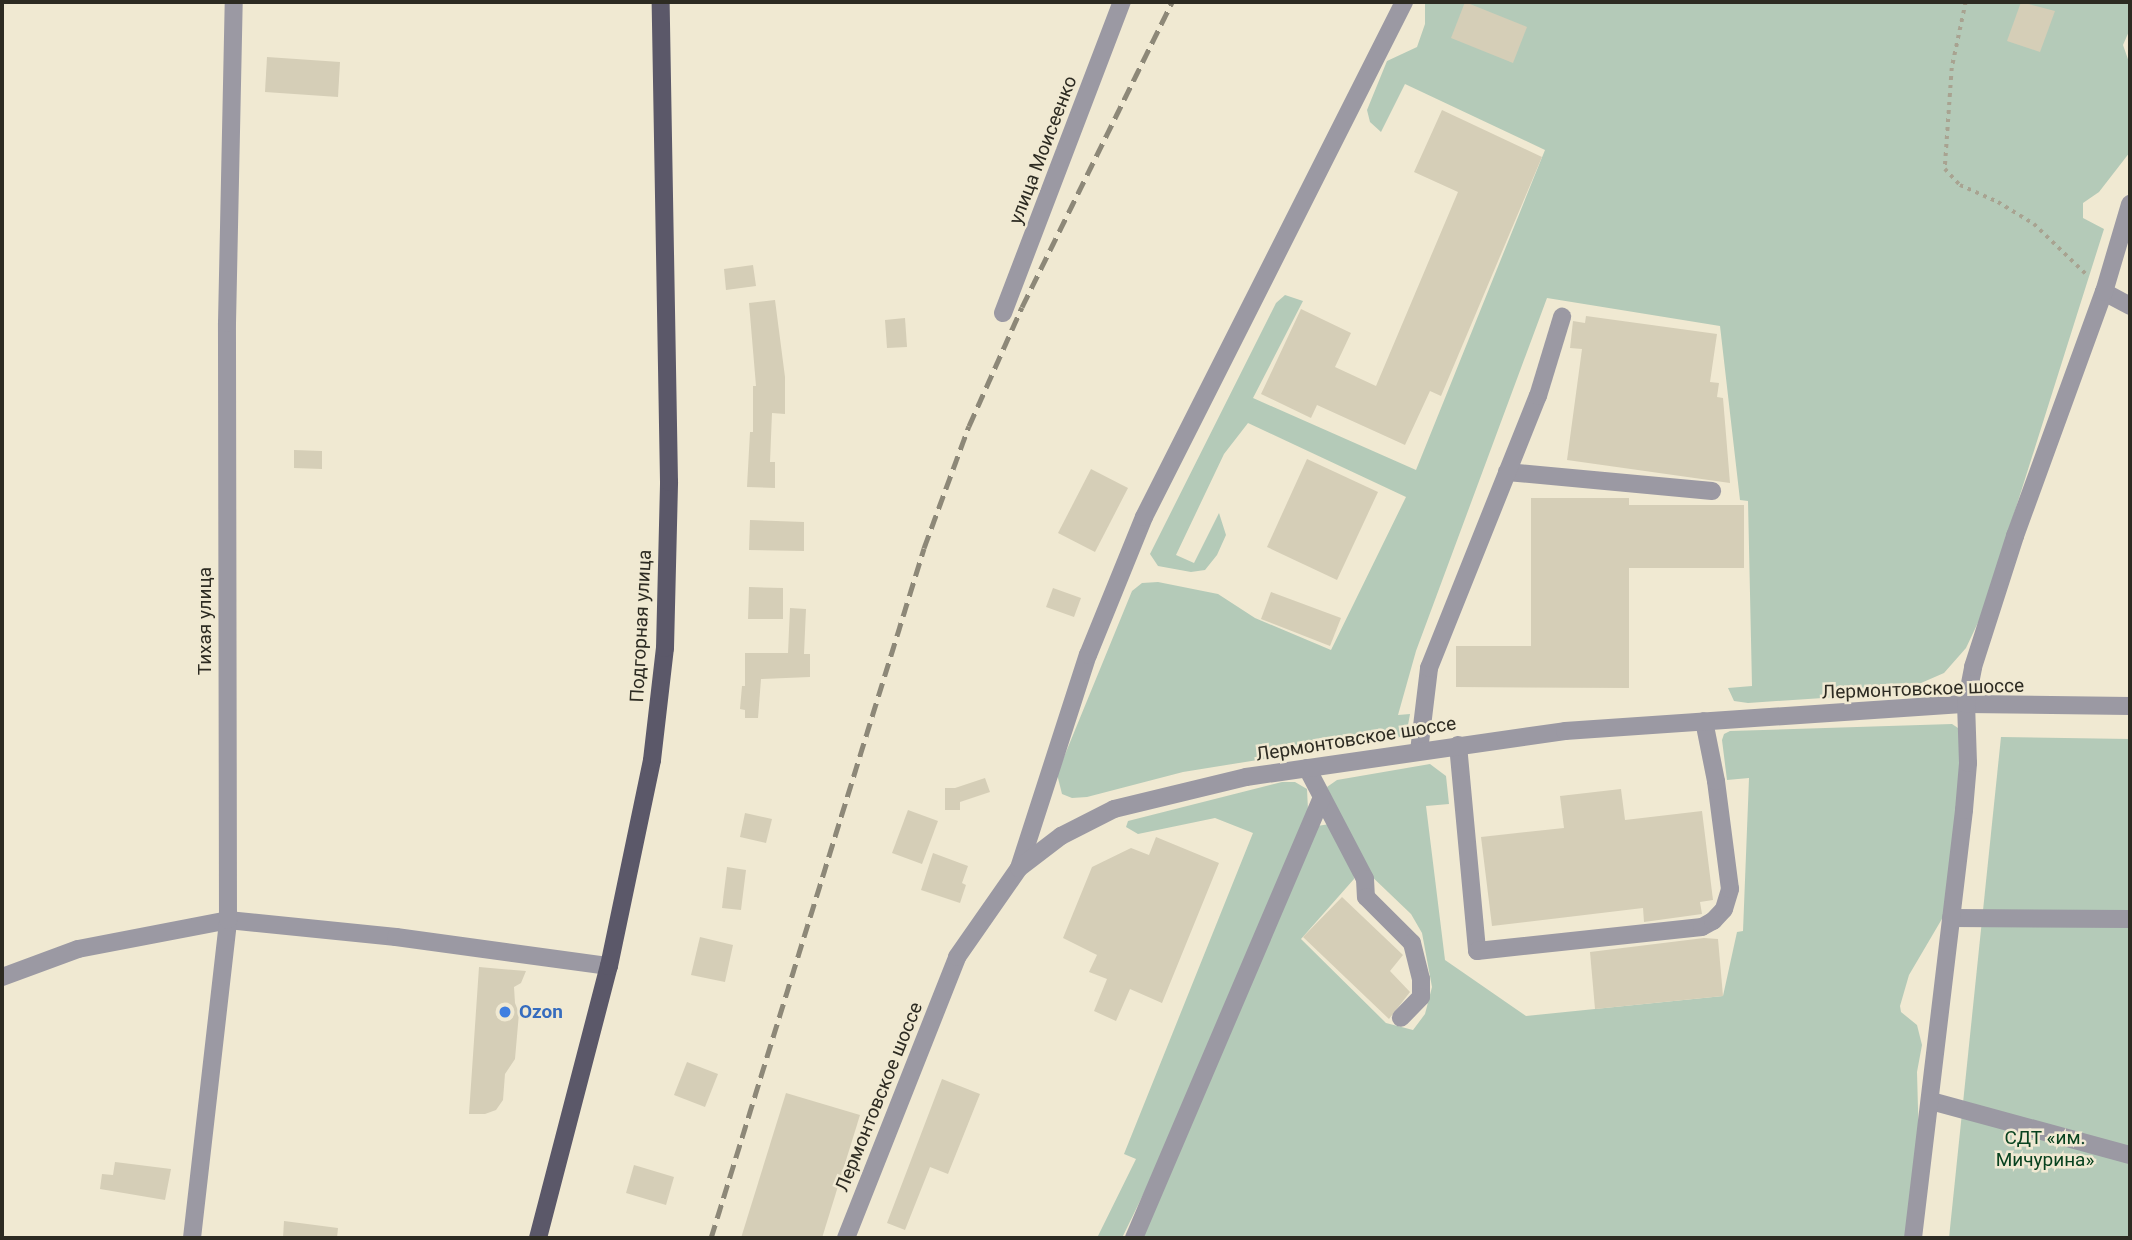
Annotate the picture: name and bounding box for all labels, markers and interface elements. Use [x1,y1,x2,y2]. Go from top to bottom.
street label: улица Моисеенко [1004,73,1082,227]
street label: Подгорная улица [626,549,656,703]
street label: Тихая улица [194,567,216,675]
street label: Лермонтовское шоссе [1821,674,2025,704]
street label: Лермонтовское шоссе [1254,712,1458,766]
street label: Лермонтовское шоссе [831,999,927,1195]
place label: Ozon [519,1001,563,1023]
marker: Ozon [497,1004,513,1020]
park label: СДТ «им. Мичурина» [1996,1127,2094,1171]

